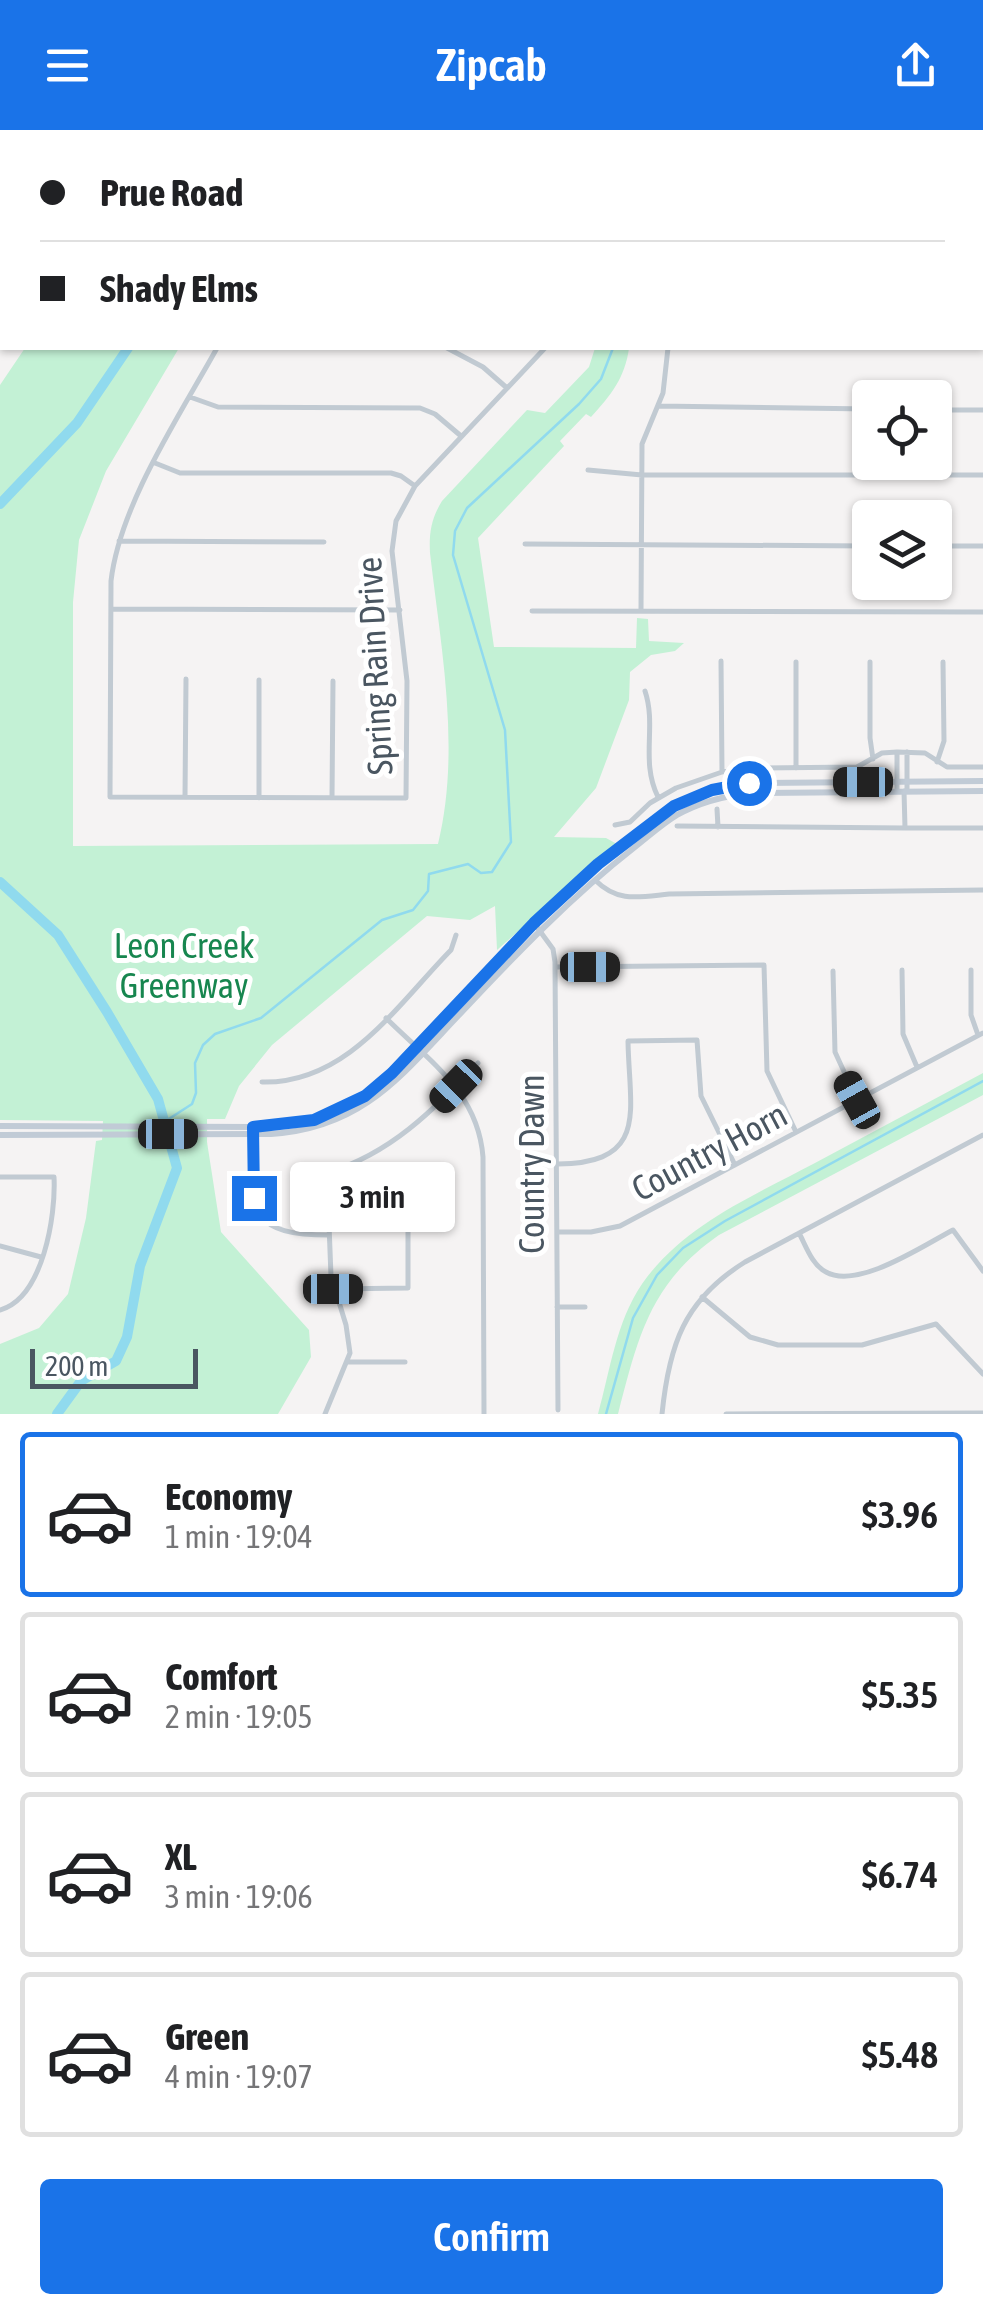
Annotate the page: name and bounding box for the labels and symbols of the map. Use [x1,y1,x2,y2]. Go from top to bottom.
street label: Spring Rain Drive [348,556,400,776]
route start [727,761,772,806]
car [833,767,893,797]
park label: Leon Creek Greenway [114,925,254,1005]
car [560,952,620,982]
car [424,1054,488,1118]
car [829,1066,885,1134]
street label: Country Dawn [511,1074,551,1254]
street label: Country Horn [625,1093,793,1209]
car [138,1119,198,1149]
callout: 3 min [289,1163,454,1233]
route end [232,1176,277,1221]
car [303,1274,363,1304]
scale bar [30,1344,198,1388]

